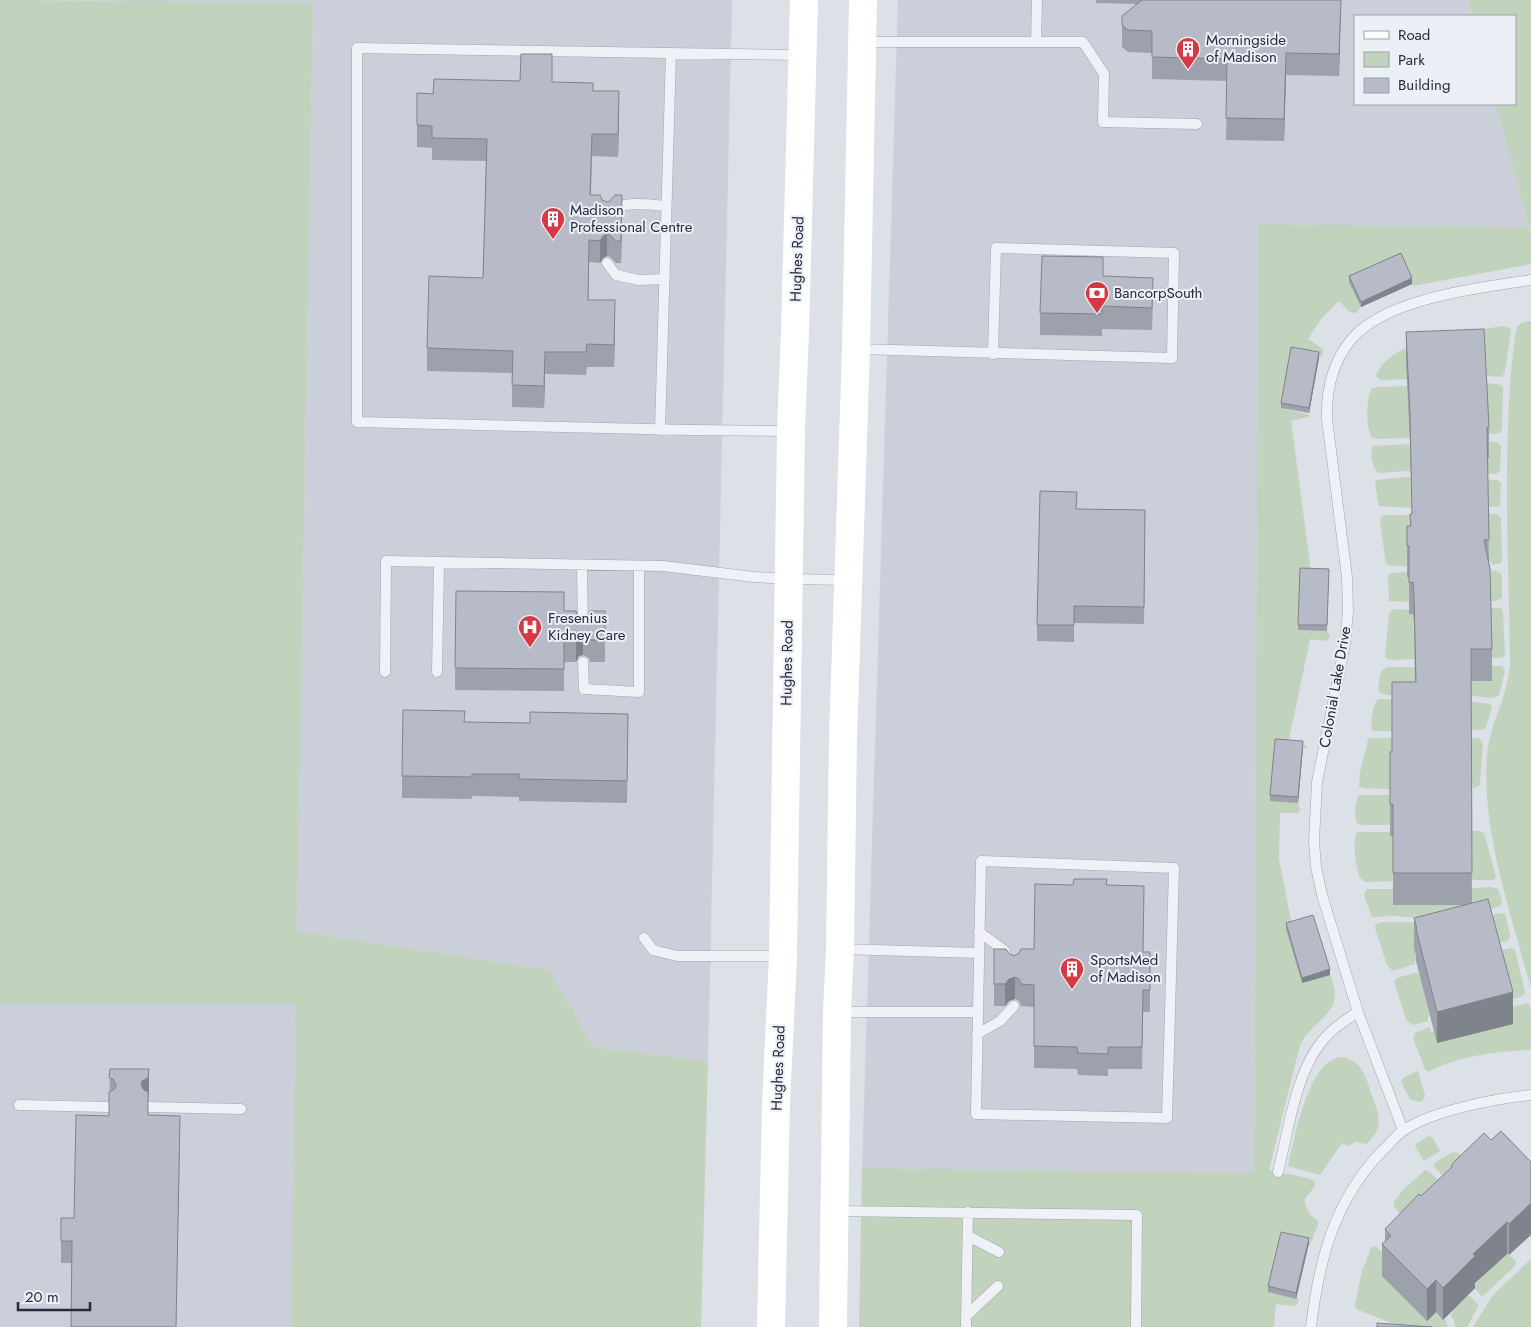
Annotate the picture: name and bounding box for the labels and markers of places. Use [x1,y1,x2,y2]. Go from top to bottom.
place label: Morningside of Madison [1206,29,1286,68]
building icon: Morningside of Madison [1175,36,1201,70]
place label: Madison Professional Centre [570,199,693,238]
building icon: Madison Professional Centre [540,206,566,240]
bank icon: BancorpSouth [1084,280,1110,314]
place label: BancorpSouth [1114,282,1202,304]
place label: Fresenius Kidney Care [548,607,626,646]
hospital icon: Fresenius Kidney Care [517,614,543,648]
place label: SportsMed of Madison [1090,949,1161,988]
building icon: SportsMed of Madison [1059,956,1085,990]

